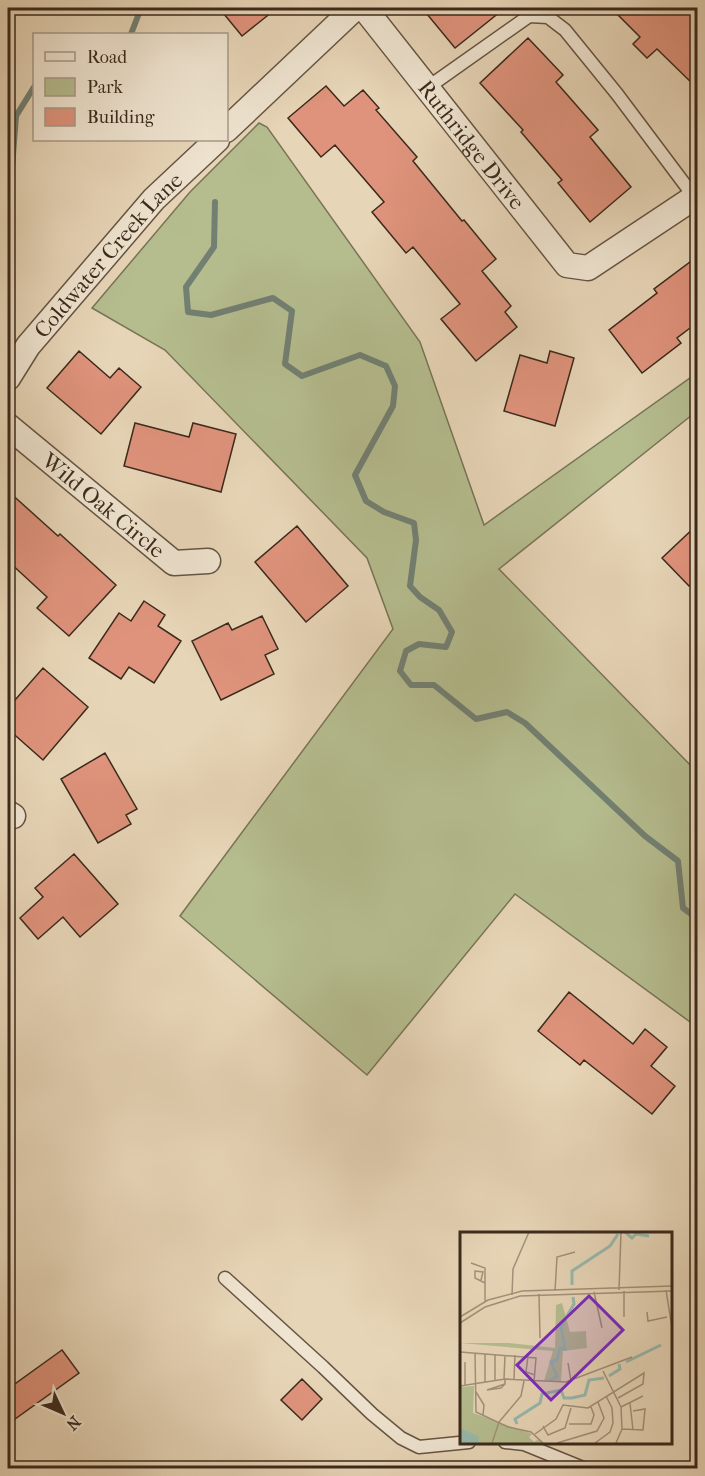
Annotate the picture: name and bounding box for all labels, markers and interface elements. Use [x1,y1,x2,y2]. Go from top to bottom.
legend [33,33,228,141]
text: Road [87,47,127,68]
street label: Ruthridge Drive [412,75,530,215]
text: Park [87,77,124,98]
text: Building [87,107,155,128]
street label: Coldwater Creek Lane [29,167,188,343]
street label: Wild Oak Circle [36,447,170,564]
inset map [460,1232,672,1443]
north arrow [33,1383,93,1443]
text: N [62,1412,84,1435]

